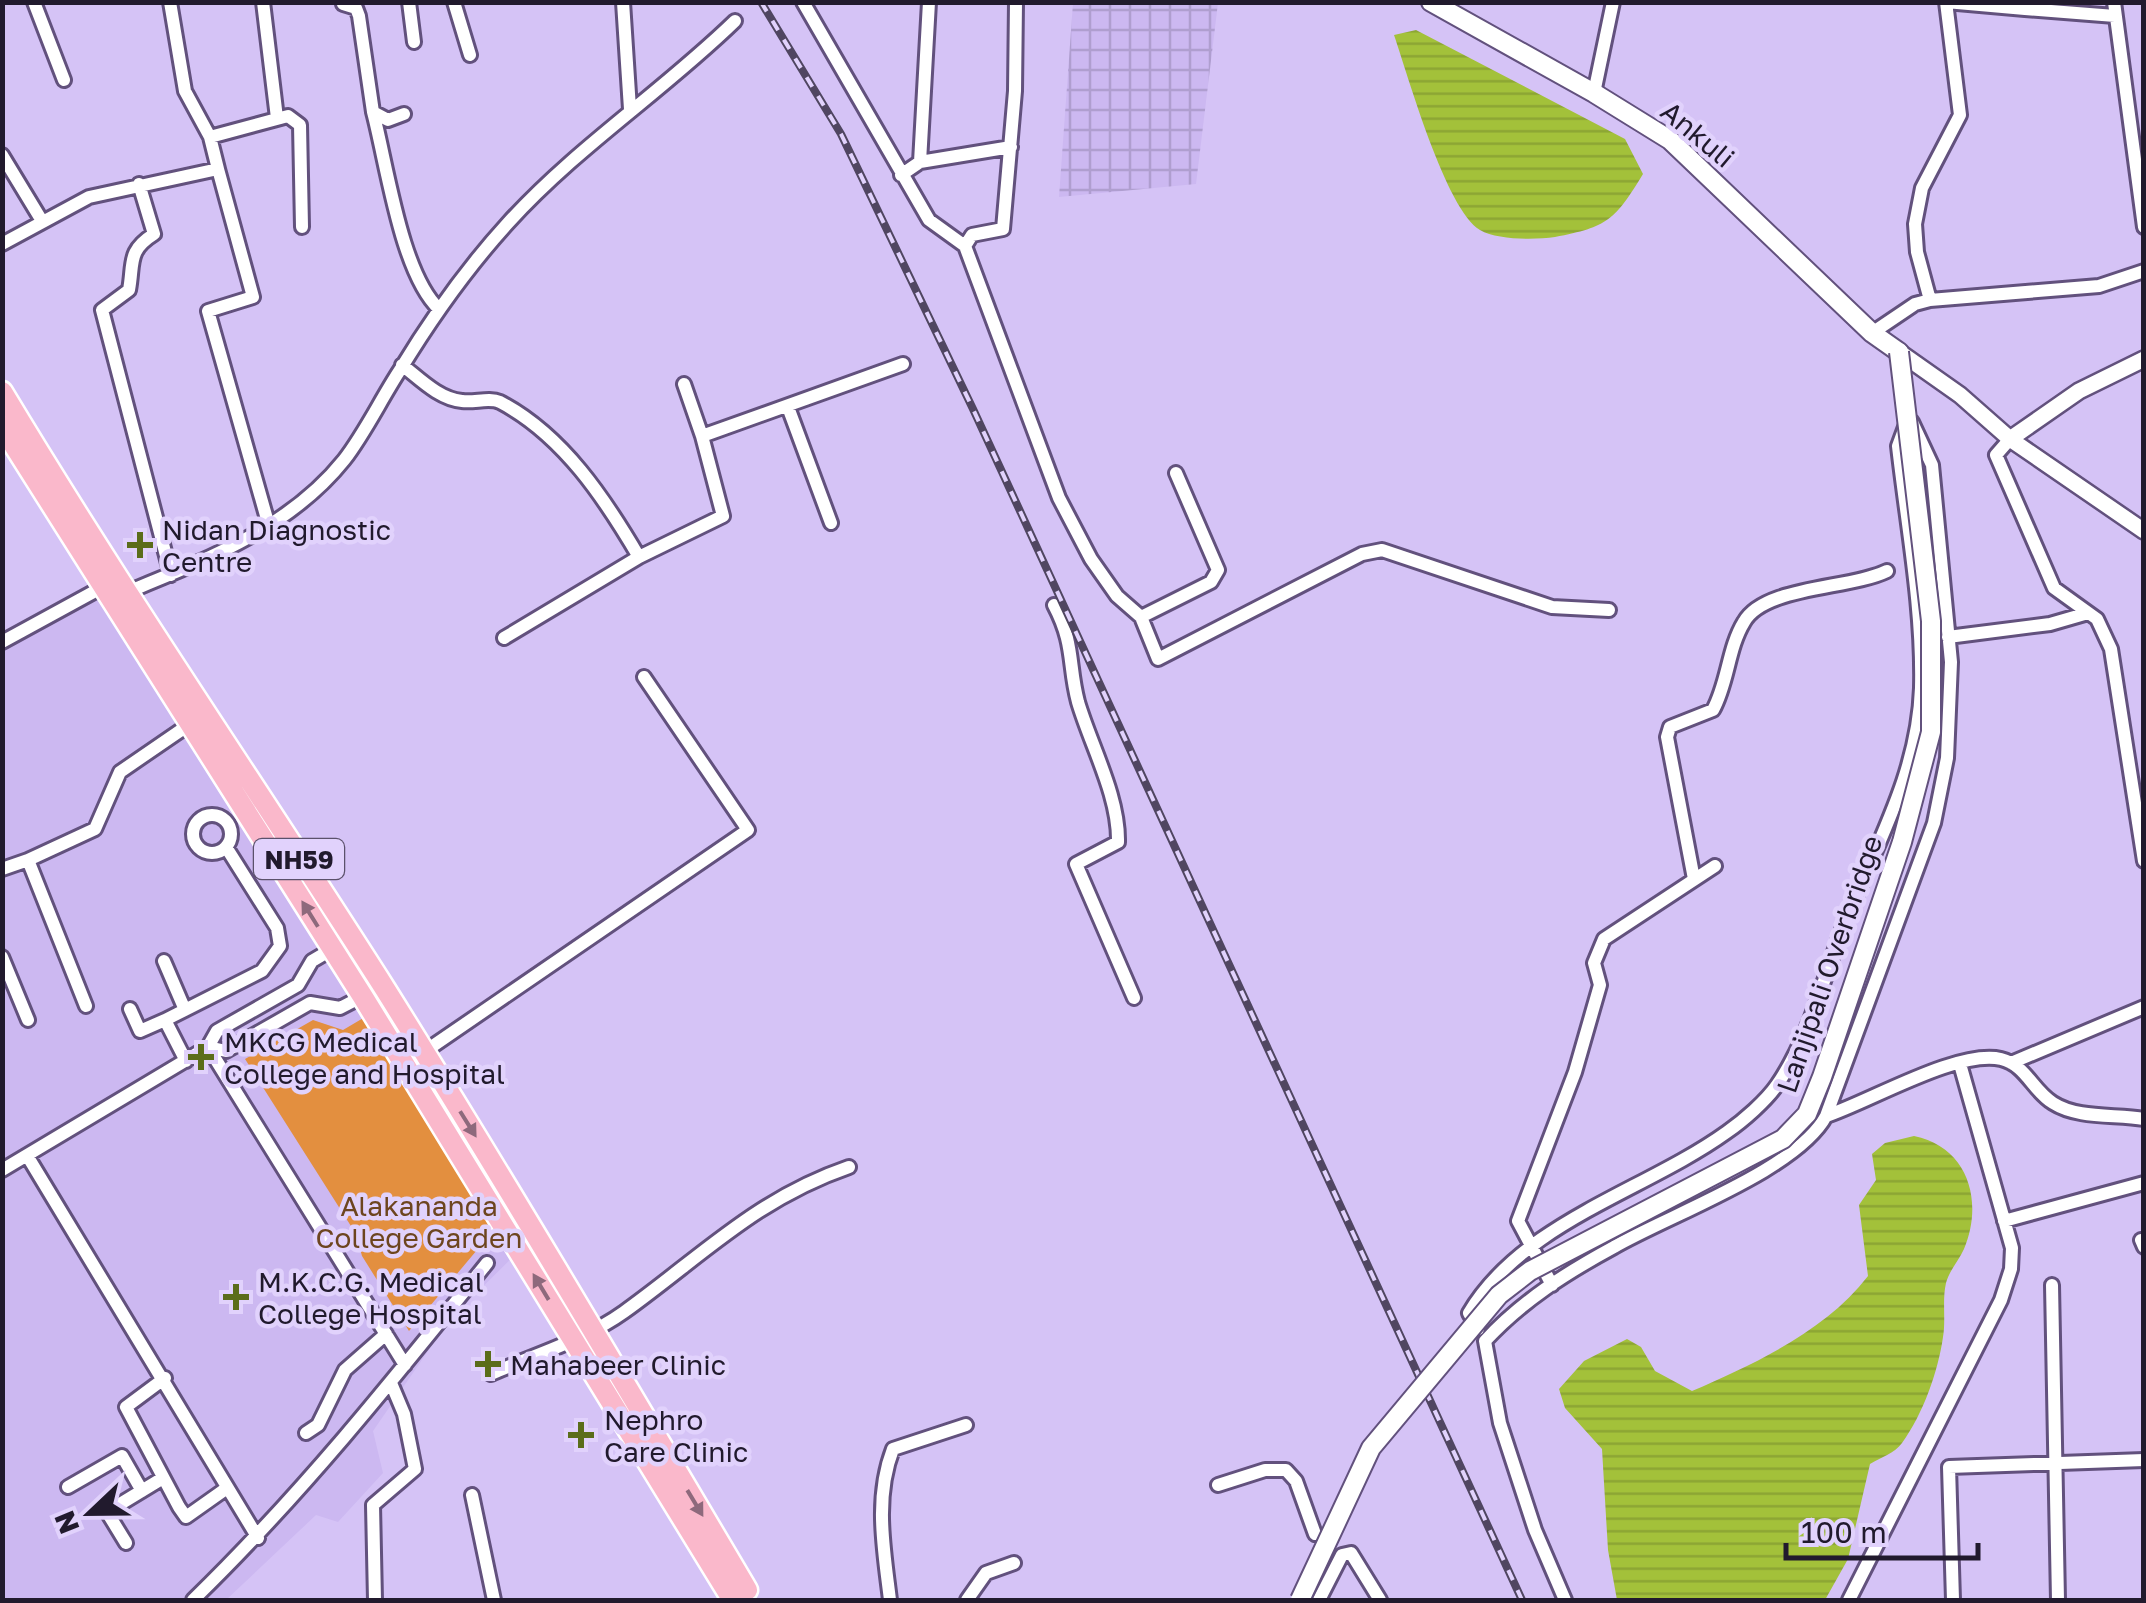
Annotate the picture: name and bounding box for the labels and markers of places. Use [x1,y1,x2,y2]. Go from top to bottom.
place label: Nidan Diagnostic Centre [162,513,391,578]
marker: Nidan Diagnostic Centre [127,532,153,558]
place label: MKCG Medical College and Hospital [224,1025,505,1090]
marker: MKCG Medical College and Hospital [188,1044,214,1070]
place label: M.K.C.G. Medical College Hospital [258,1265,484,1330]
marker: M.K.C.G. Medical College Hospital [223,1284,249,1310]
place label: Mahabeer Clinic [510,1348,726,1381]
marker: Mahabeer Clinic [475,1351,501,1377]
place label: Nephro Care Clinic [604,1403,748,1468]
marker: Nephro Care Clinic [568,1422,594,1448]

